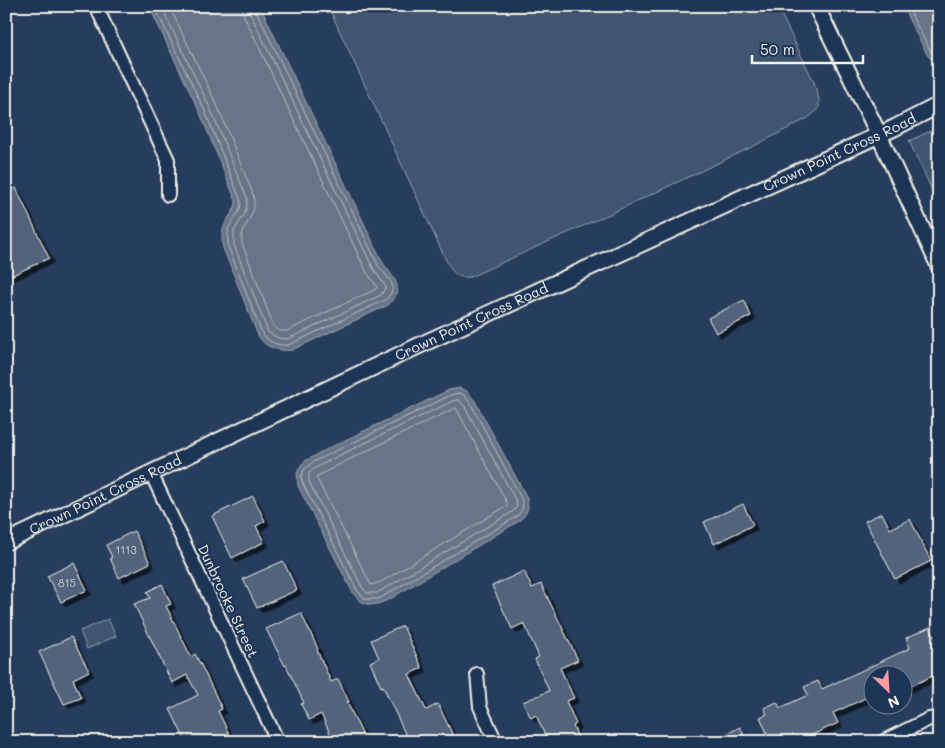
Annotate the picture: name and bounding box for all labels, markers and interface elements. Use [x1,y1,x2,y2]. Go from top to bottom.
scale bar [752,32,864,64]
text: 50 m [760,39,795,59]
street label: Crown Point Cross Road [760,108,919,196]
street label: Crown Point Cross Road [392,278,551,365]
street label: Crown Point Cross Road [26,450,184,539]
street label: Dunbrooke Street [194,541,263,660]
house number: 1113 [115,542,137,557]
house number: 815 [58,575,76,590]
north arrow [862,666,912,716]
text: N [885,691,903,713]

